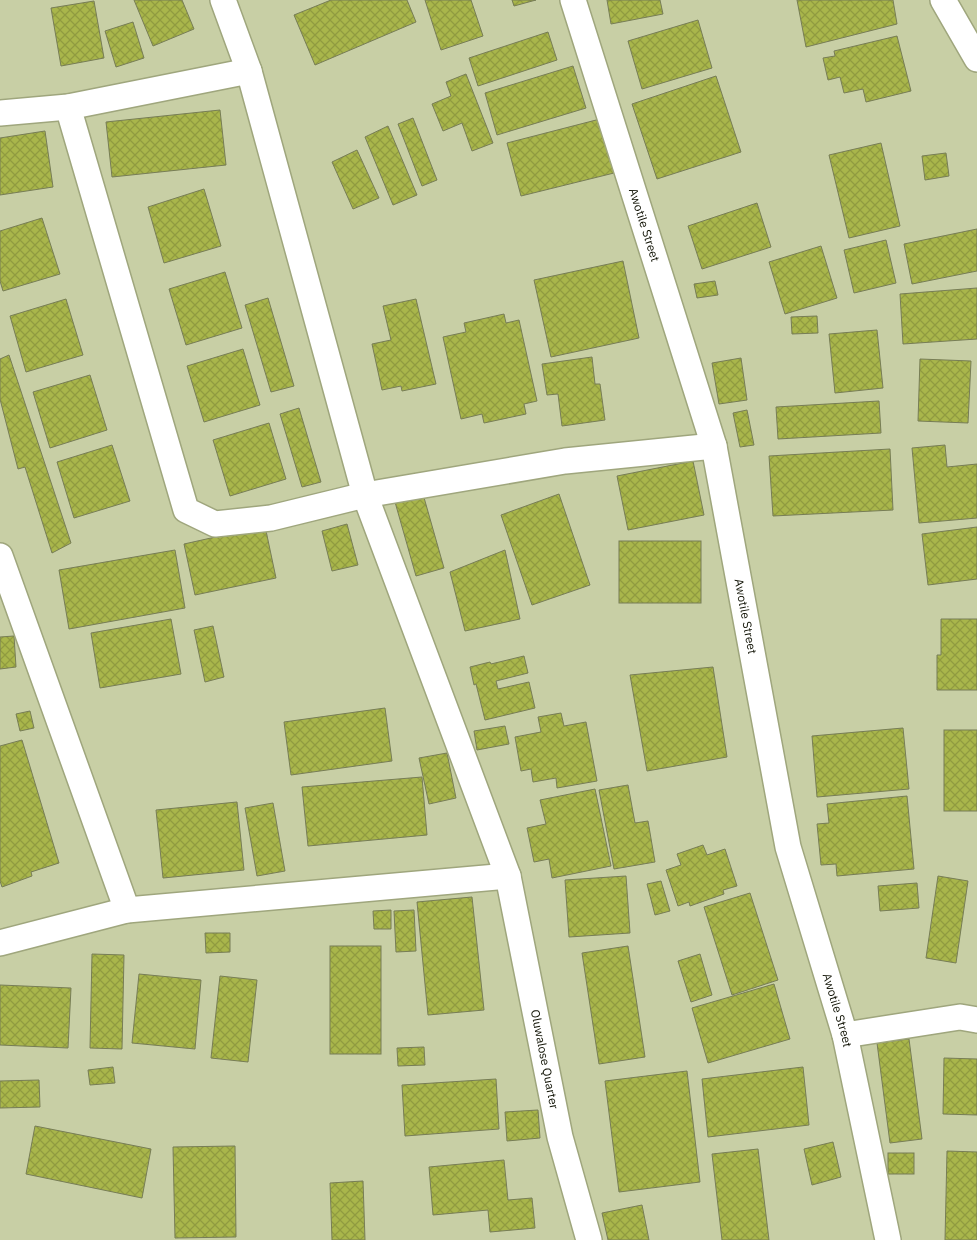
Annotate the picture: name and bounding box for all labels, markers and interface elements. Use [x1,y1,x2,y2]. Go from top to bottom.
street label: Awotile Street [626,186,663,264]
street label: Awotile Street [732,577,760,655]
street label: Awotile Street [820,971,855,1048]
street label: Oluwalose Quarter [528,1008,562,1111]

